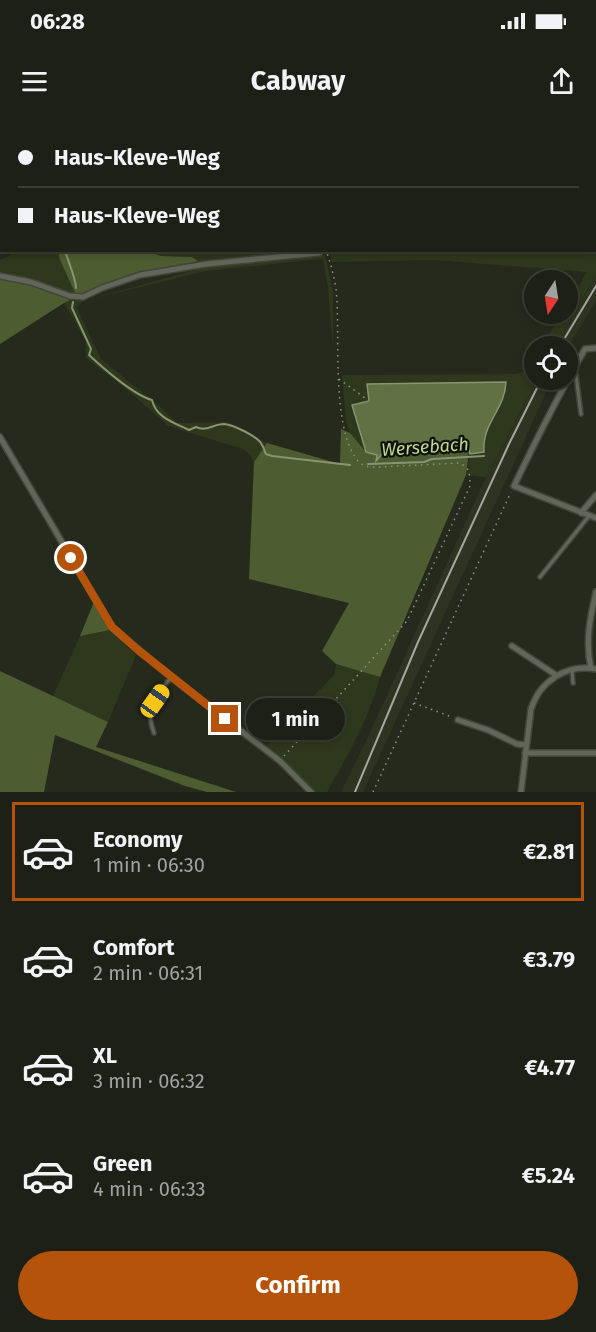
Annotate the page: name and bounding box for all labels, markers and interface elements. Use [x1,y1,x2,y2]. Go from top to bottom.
text: 06:28 [30,8,85,35]
icon: menu [18,65,51,98]
text: Cabway [251,65,345,97]
icon: share [545,65,578,98]
text: Haus-Kleve-Weg [54,144,220,171]
text: Haus-Kleve-Weg [54,202,220,229]
north arrow [524,270,578,324]
map controls [524,270,578,390]
button: locate [524,336,578,390]
water label: Wersebach [380,433,470,461]
route start [57,544,84,571]
car [137,681,173,721]
callout: 1 min [246,698,345,740]
route end [211,705,238,732]
text: 1 min [271,707,320,731]
icon: car [21,825,75,879]
text: Economy [93,826,182,853]
text: €2.81 [523,838,575,865]
text: 1 min · 06:30 [93,853,205,877]
icon: car [21,933,75,987]
text: Comfort [93,934,174,961]
text: €3.79 [523,946,575,973]
text: 2 min · 06:31 [93,961,203,985]
icon: car [21,1041,75,1095]
text: XL [93,1042,117,1069]
text: €4.77 [524,1054,575,1081]
text: 3 min · 06:32 [93,1069,205,1093]
icon: car [21,1149,75,1203]
text: Green [93,1150,152,1177]
text: €5.24 [522,1162,575,1189]
text: 4 min · 06:33 [93,1177,206,1201]
button: Confirm [18,1251,578,1320]

